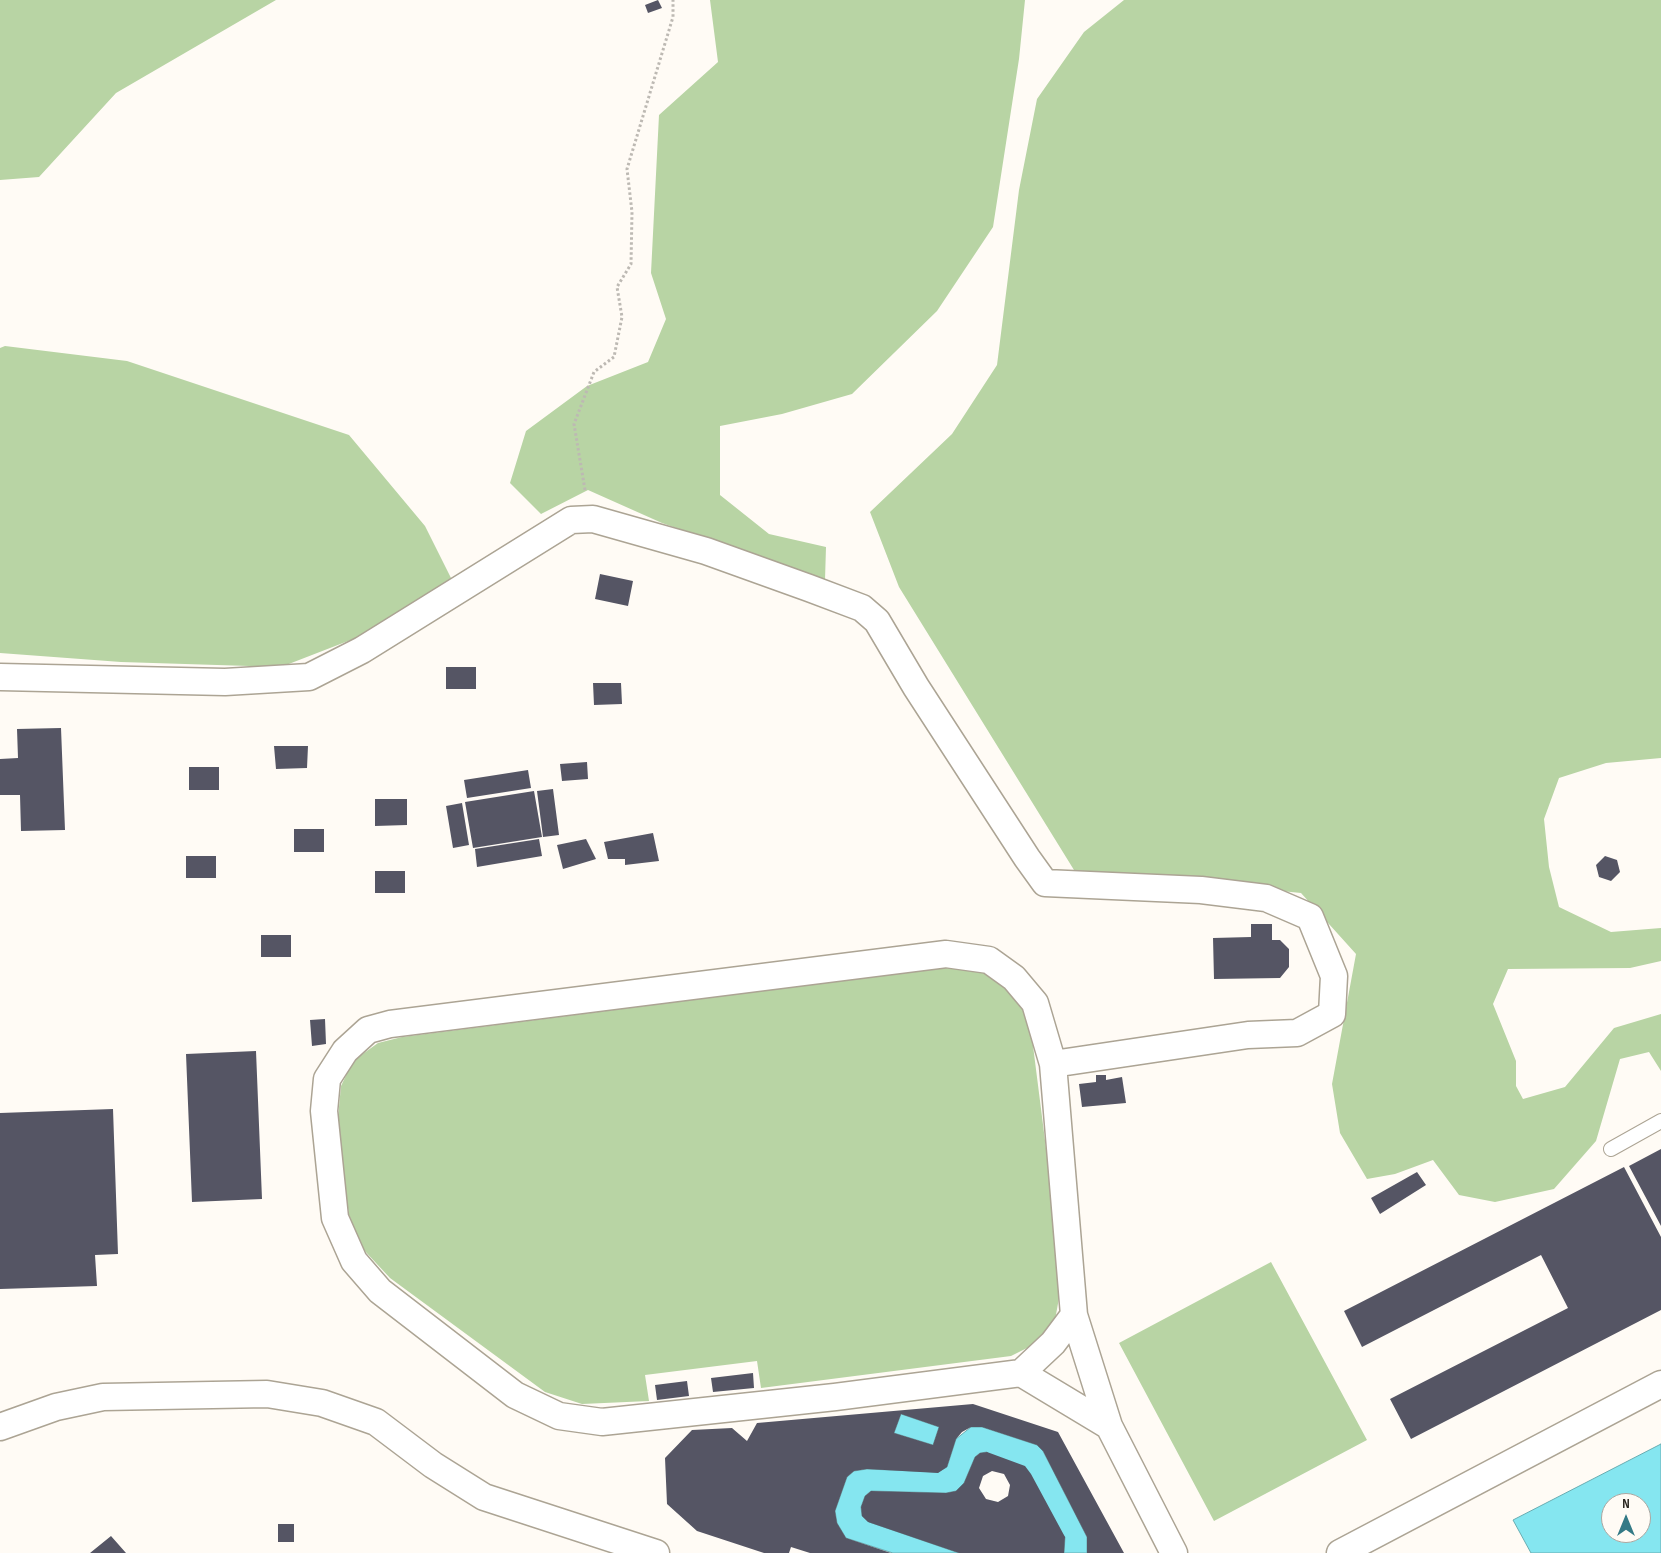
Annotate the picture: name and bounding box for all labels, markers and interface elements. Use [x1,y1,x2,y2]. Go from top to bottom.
north arrow [1601,1493,1651,1543]
text: N [1622,1495,1630,1512]

